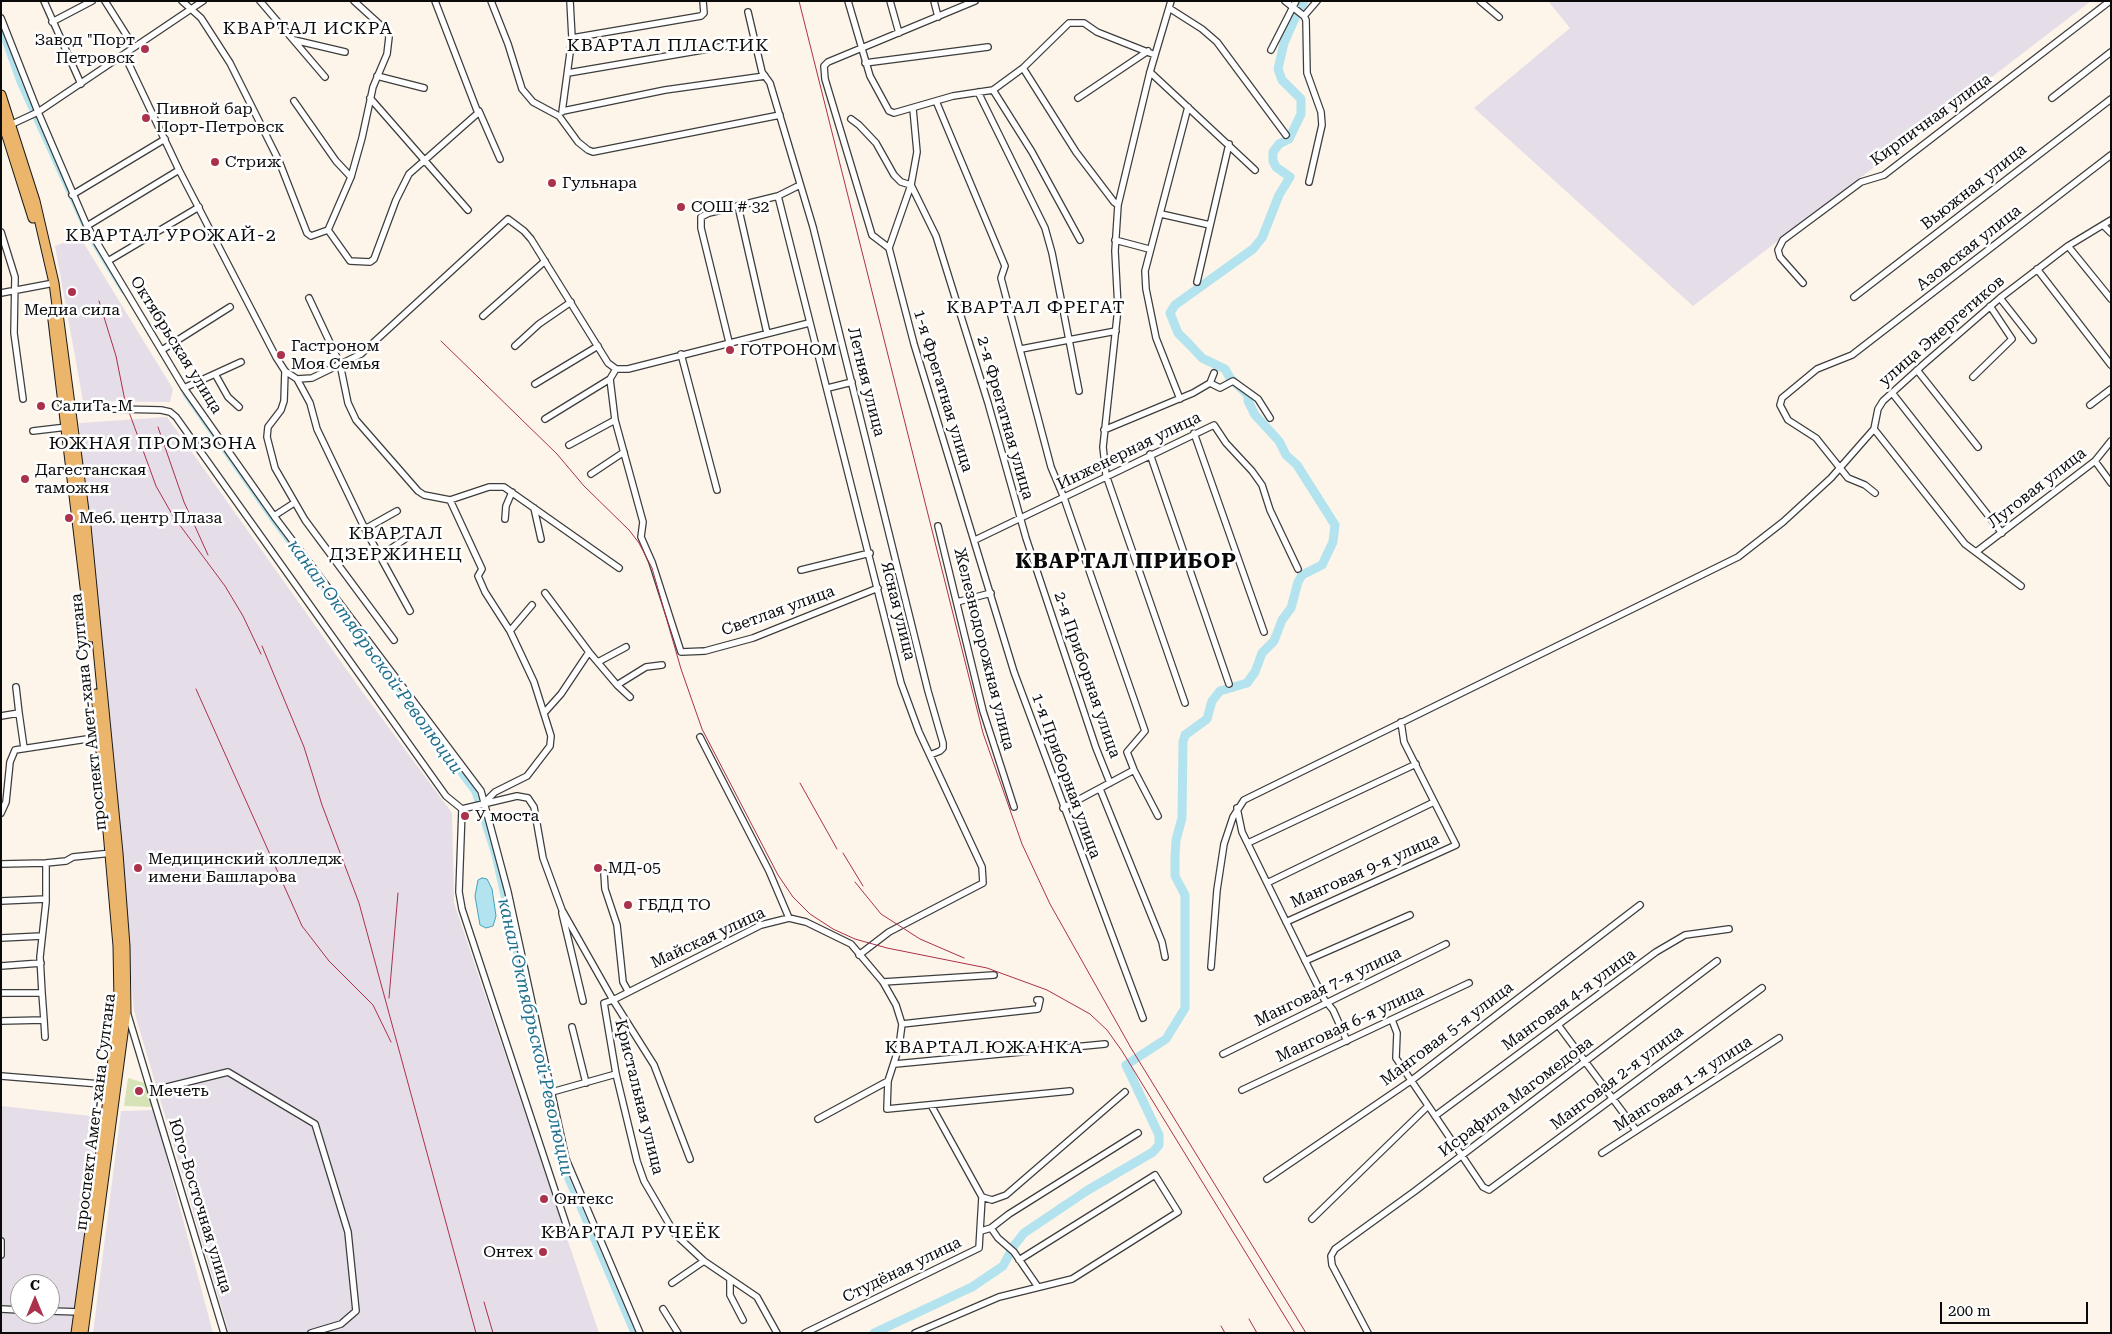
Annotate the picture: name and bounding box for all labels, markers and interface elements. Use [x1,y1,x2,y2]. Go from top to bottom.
district label: КВАРТАЛ ИСКРА [221,18,395,40]
place label: Завод "Порт Петровск [34,30,135,68]
district label: КВАРТАЛ ПЛАСТИК [565,35,771,57]
marker: Завод "Порт Петровск [139,43,151,55]
street label: Кирпичная улица [1867,70,1995,170]
place label: Пивной бар Порт-Петровск [156,99,284,137]
marker: Пивной бар Порт-Петровск [140,112,152,124]
street label: Вьюжная улица [1918,140,2030,234]
place label: Стриж [225,152,281,172]
marker: Стриж [209,156,221,168]
place label: Гульнара [562,173,637,193]
marker: Гульнара [546,177,558,189]
place label: СОШ # 32 [691,197,770,217]
marker: СОШ # 32 [675,201,687,213]
street label: Азовская улица [1913,201,2025,295]
district label: КВАРТАЛ УРОЖАЙ-2 [63,225,279,247]
street label: улица Энергетиков [1875,271,2009,391]
street label: Октябрьская улица [126,273,226,417]
marker: Медиа сила [66,286,78,298]
district label: КВАРТАЛ ФРЕГАТ [945,297,1127,319]
place label: Медиа сила [24,300,120,320]
street label: 1-я Фрегатная улица [909,307,977,475]
street label: Летняя улица [843,325,889,439]
street label: 2-я Фрегатная улица [972,334,1038,502]
place label: Гастроном Моя Семья [291,336,380,374]
place label: ГОТРОНОМ [740,340,837,360]
marker: ГОТРОНОМ [724,344,736,356]
marker: Гастроном Моя Семья [275,349,287,361]
place label: СалиТа-М [51,396,133,416]
marker: СалиТа-М [35,400,47,412]
street label: Инженерная улица [1054,408,1204,494]
district label: ЮЖНАЯ ПРОМЗОНА [47,433,259,455]
street label: Луговая улица [1984,444,2090,532]
place label: Дагестанская таможня [35,460,146,498]
marker: Дагестанская таможня [19,473,31,485]
place label: Меб. центр Плаза [79,508,222,528]
marker: Меб. центр Плаза [63,512,75,524]
district label: КВАРТАЛ ДЗЕРЖИНЕЦ [328,523,464,566]
water label: канал Октябрьской Революции [283,536,467,778]
street label: Железнодорожная улица [950,546,1018,752]
district label: КВАРТАЛ ПРИБОР [1013,549,1239,575]
street label: Ясная улица [876,560,920,662]
street label: Светлая улица [719,582,837,640]
street label: 2-я Приборная улица [1049,589,1125,761]
street label: проспект Амет-хана Султана [67,592,111,832]
street label: 1-я Приборная улица [1027,691,1105,861]
place label: У моста [475,806,539,826]
marker: У моста [459,810,471,822]
street label: Манговая 9-я улица [1288,830,1442,912]
place label: Медицинский колледж имени Башларова [148,849,342,887]
place label: МД-05 [608,858,661,878]
marker: Медицинский колледж имени Башларова [132,862,144,874]
marker: МД-05 [592,862,604,874]
place label: ГБДД ТО [638,895,711,915]
water label: канал Октябрьской Революции [492,896,578,1178]
marker: ГБДД ТО [622,899,634,911]
street label: Майская улица [648,903,768,973]
street label: Манговая 7-я улица [1251,943,1405,1031]
street label: Манговая 4-я улица [1498,945,1640,1055]
street label: Манговая 5-я улица [1377,978,1517,1090]
street label: Манговая 6-я улица [1273,981,1427,1067]
street label: проспект Амет-хана Султана [72,993,120,1231]
street label: Кристальная улица [610,1017,668,1177]
street label: Манговая 2-я улица [1547,1022,1687,1134]
street label: Манговая 1-я улица [1610,1032,1756,1136]
street label: Исрафила Магомедова [1435,1033,1597,1161]
district label: КВАРТАЛ ЮЖАНКА [883,1037,1085,1059]
place label: Мечеть [149,1081,209,1101]
marker: Мечеть [133,1085,145,1097]
street label: Юго-Восточная улица [164,1116,236,1296]
place label: Онтекс [554,1189,613,1209]
marker: Онтекс [538,1193,550,1205]
district label: КВАРТАЛ РУЧЕЁК [539,1222,723,1244]
street label: Студёная улица [839,1233,965,1307]
place label: Онтех [483,1242,533,1262]
marker: Онтех [537,1246,549,1258]
north arrow [10,1274,60,1324]
text: С [30,1277,40,1293]
scale bar [1942,1292,2090,1324]
text: 200 m [1948,1302,1991,1320]

